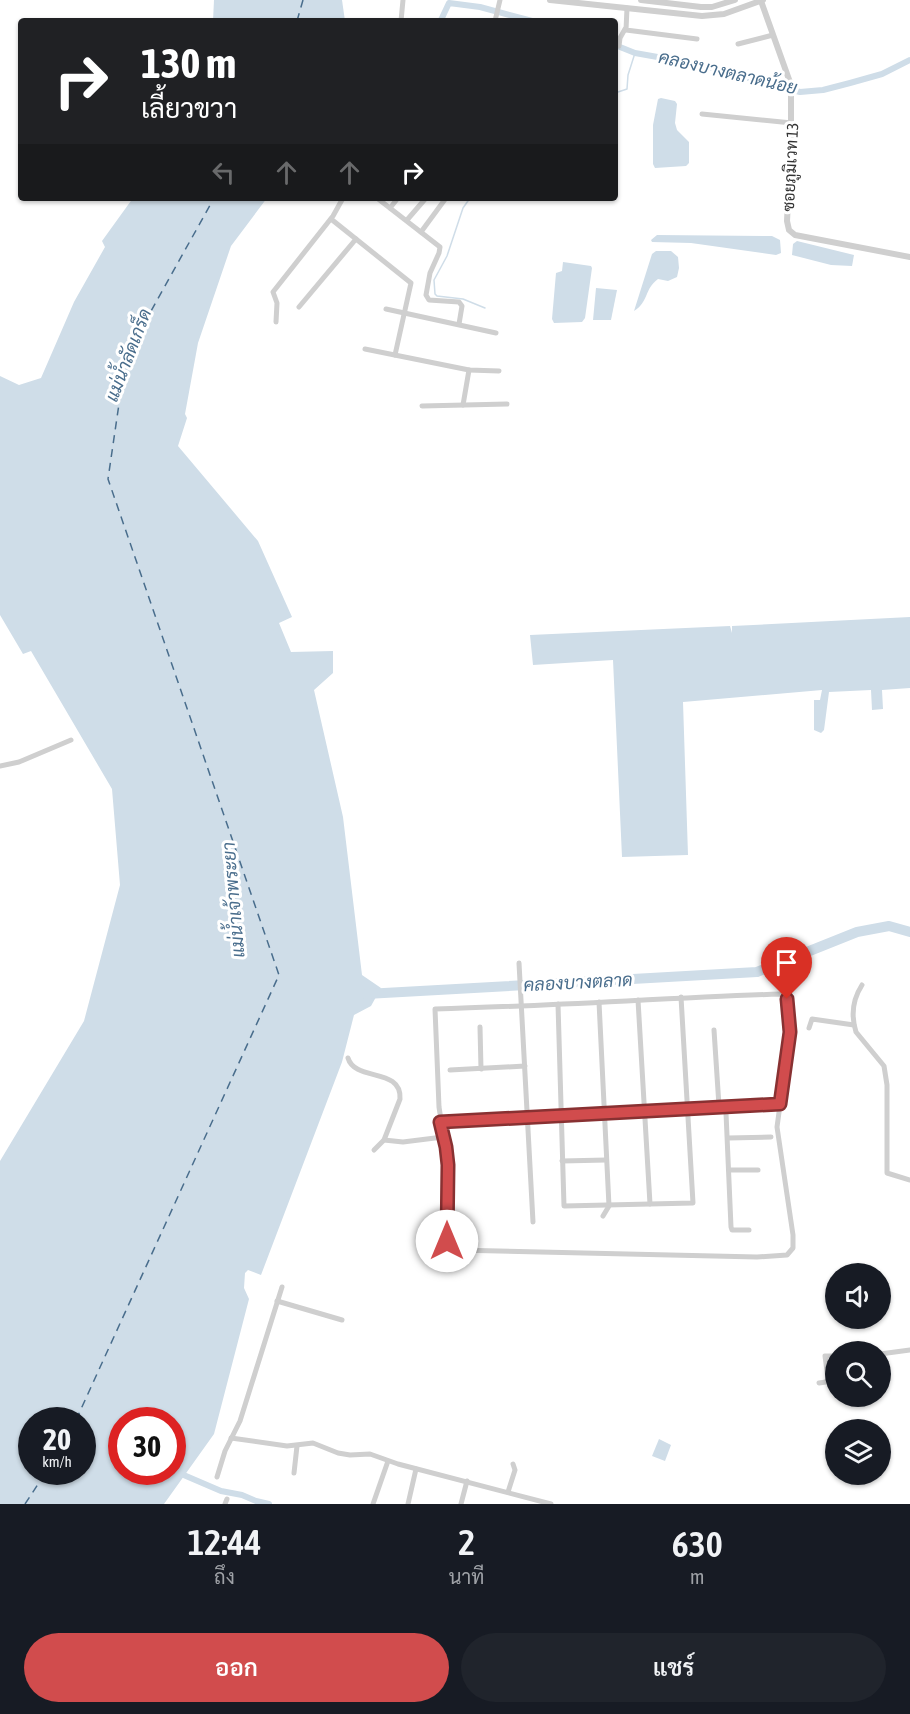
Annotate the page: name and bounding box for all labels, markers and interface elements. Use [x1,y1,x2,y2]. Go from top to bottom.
text: 130 m [141,39,236,87]
icon: right [42,42,120,120]
water label: คลองบางตลาดน้อย [657,45,800,98]
text: เลี้ยวขวา [141,93,237,124]
street label: ซอยภูมิเวท 13 [779,122,804,212]
icon: left [207,156,240,189]
icon: ahead [270,156,303,189]
icon: ahead [333,156,366,189]
icon: right [396,156,429,189]
water label: แม่น้ำลัดเกร็ด [96,304,155,405]
water label: แม่น้ำเจ้าพระยา [212,841,249,959]
pin [761,937,812,999]
icon: arrive [770,946,803,979]
water label: คลองบางตลาด [523,969,633,995]
position arrow [415,1209,479,1273]
map controls [825,1263,891,1485]
button: sound [825,1263,891,1329]
button: search [825,1341,891,1407]
speed limit sign: 30 [108,1407,186,1485]
button: layers [825,1419,891,1485]
text: 20 [43,1422,71,1456]
text: km/h [42,1453,72,1470]
text: 12:44 [187,1521,261,1563]
text: 2 [458,1521,475,1563]
text: 630 [672,1523,723,1565]
text: ถึง [214,1565,235,1588]
text: นาที [449,1565,484,1588]
text: m [690,1565,704,1588]
button: ออก [24,1633,449,1702]
button: แชร์ [461,1633,886,1702]

